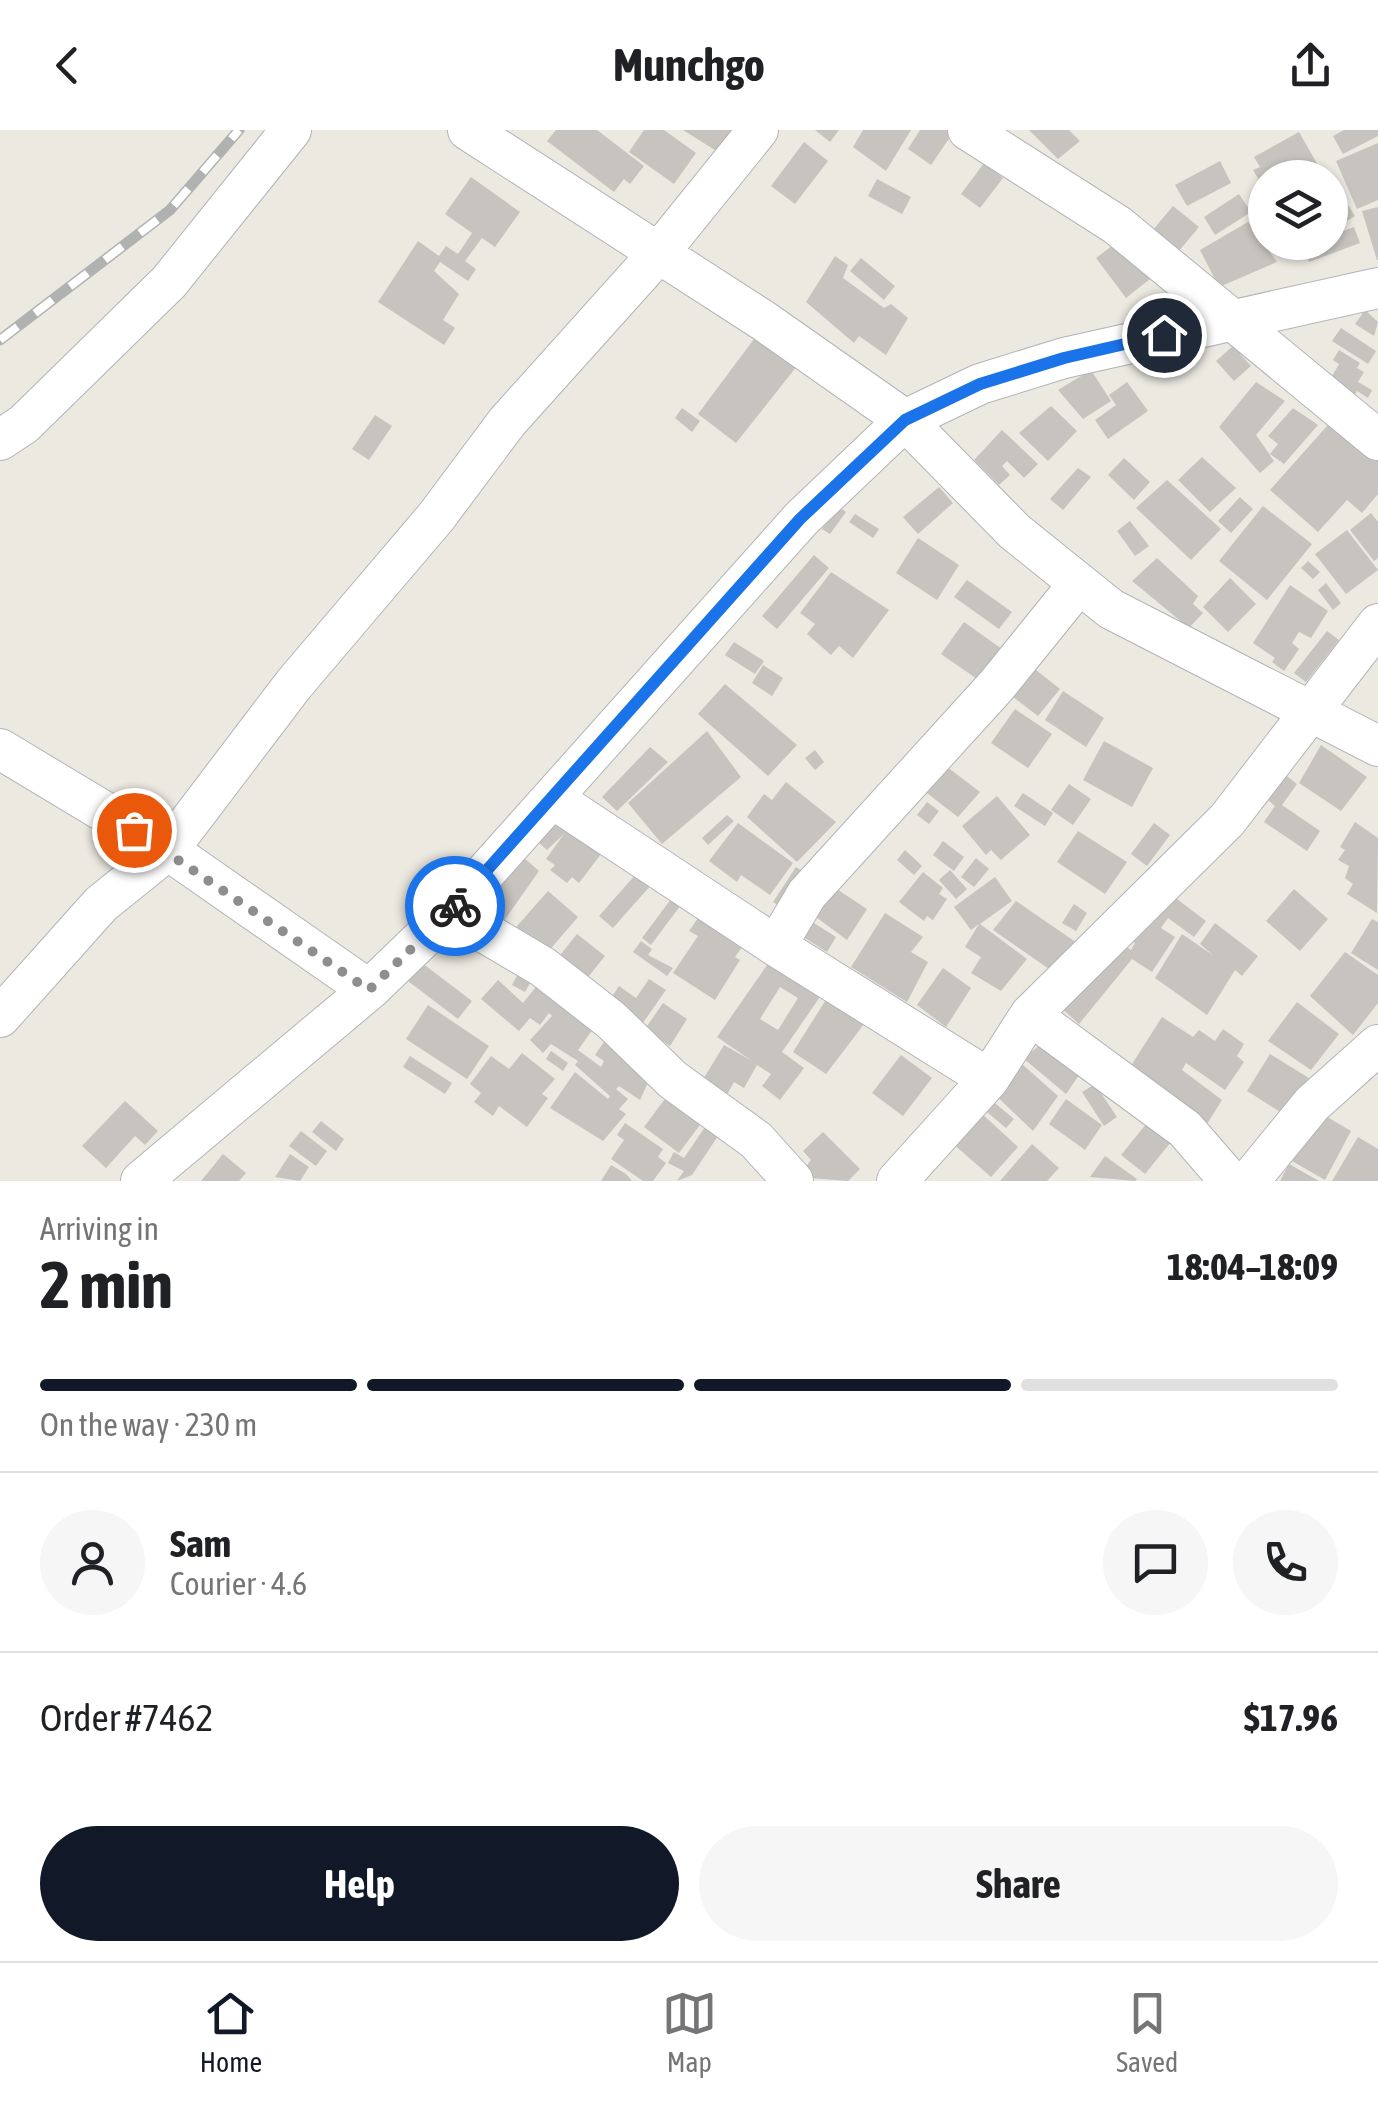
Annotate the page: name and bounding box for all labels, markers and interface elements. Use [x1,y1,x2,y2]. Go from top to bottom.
icon: back [40,38,95,93]
icon: share [1283,38,1338,93]
text: Munchgo [613,39,765,91]
map controls [1248,160,1348,260]
button: layers [1248,160,1348,260]
pin [1122,293,1207,378]
icon: home [1137,308,1192,363]
pin [92,788,177,873]
icon: bag [107,803,162,858]
courier [405,856,505,956]
icon: bike [428,879,483,934]
text: Arriving in [40,1210,159,1247]
text: 18:04–18:09 [1167,1245,1338,1288]
text: 2 min [40,1247,173,1322]
text: On the way · 230 m [40,1406,257,1443]
button: person [40,1510,145,1615]
button: chat [1103,1510,1208,1615]
button: phone [1233,1510,1338,1615]
text: Sam [170,1522,231,1565]
text: Courier · 4.6 [170,1565,307,1602]
text: Order #7462 [40,1696,213,1739]
text: $17.96 [1244,1696,1338,1739]
button: Help [40,1826,679,1941]
button: Share [699,1826,1338,1941]
tab: Home [200,1986,262,2078]
tab: Map [662,1986,717,2078]
tab: Saved [1116,1986,1178,2078]

